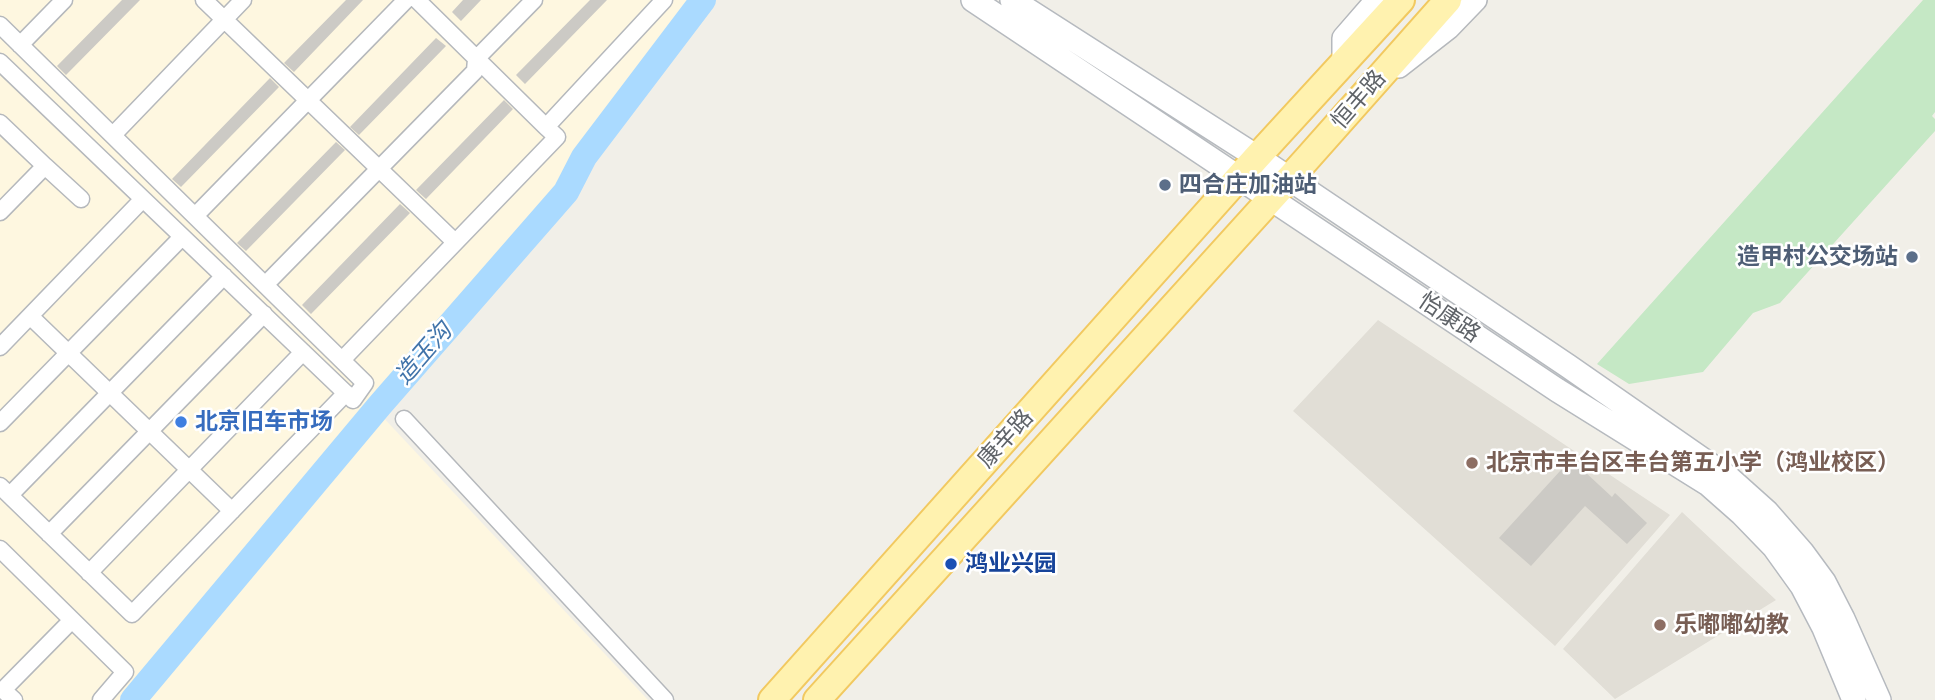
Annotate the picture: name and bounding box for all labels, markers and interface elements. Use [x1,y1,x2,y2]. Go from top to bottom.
street label: 恒丰路 [1326,65,1392,135]
place label: 四合庄加油站 [1179,171,1317,199]
marker: 四合庄加油站 [1157,177,1173,193]
place label: 造甲村公交场站 [1737,243,1898,271]
marker: 造甲村公交场站 [1904,249,1920,265]
street label: 怡康路 [1413,287,1485,349]
water label: 造玉沟 [390,317,458,391]
street label: 康辛路 [973,404,1039,474]
place label: 北京旧车市场 [195,408,333,436]
marker: 北京旧车市场 [173,414,189,430]
place label: 北京市丰台区丰台第五小学（鸿业校区） [1486,449,1900,477]
marker: 北京市丰台区丰台第五小学（鸿业校区） [1464,455,1480,471]
place label: 鸿业兴园 [965,550,1057,578]
marker: 鸿业兴园 [943,556,959,572]
place label: 乐嘟嘟幼教 [1674,611,1789,639]
marker: 乐嘟嘟幼教 [1652,617,1668,633]

